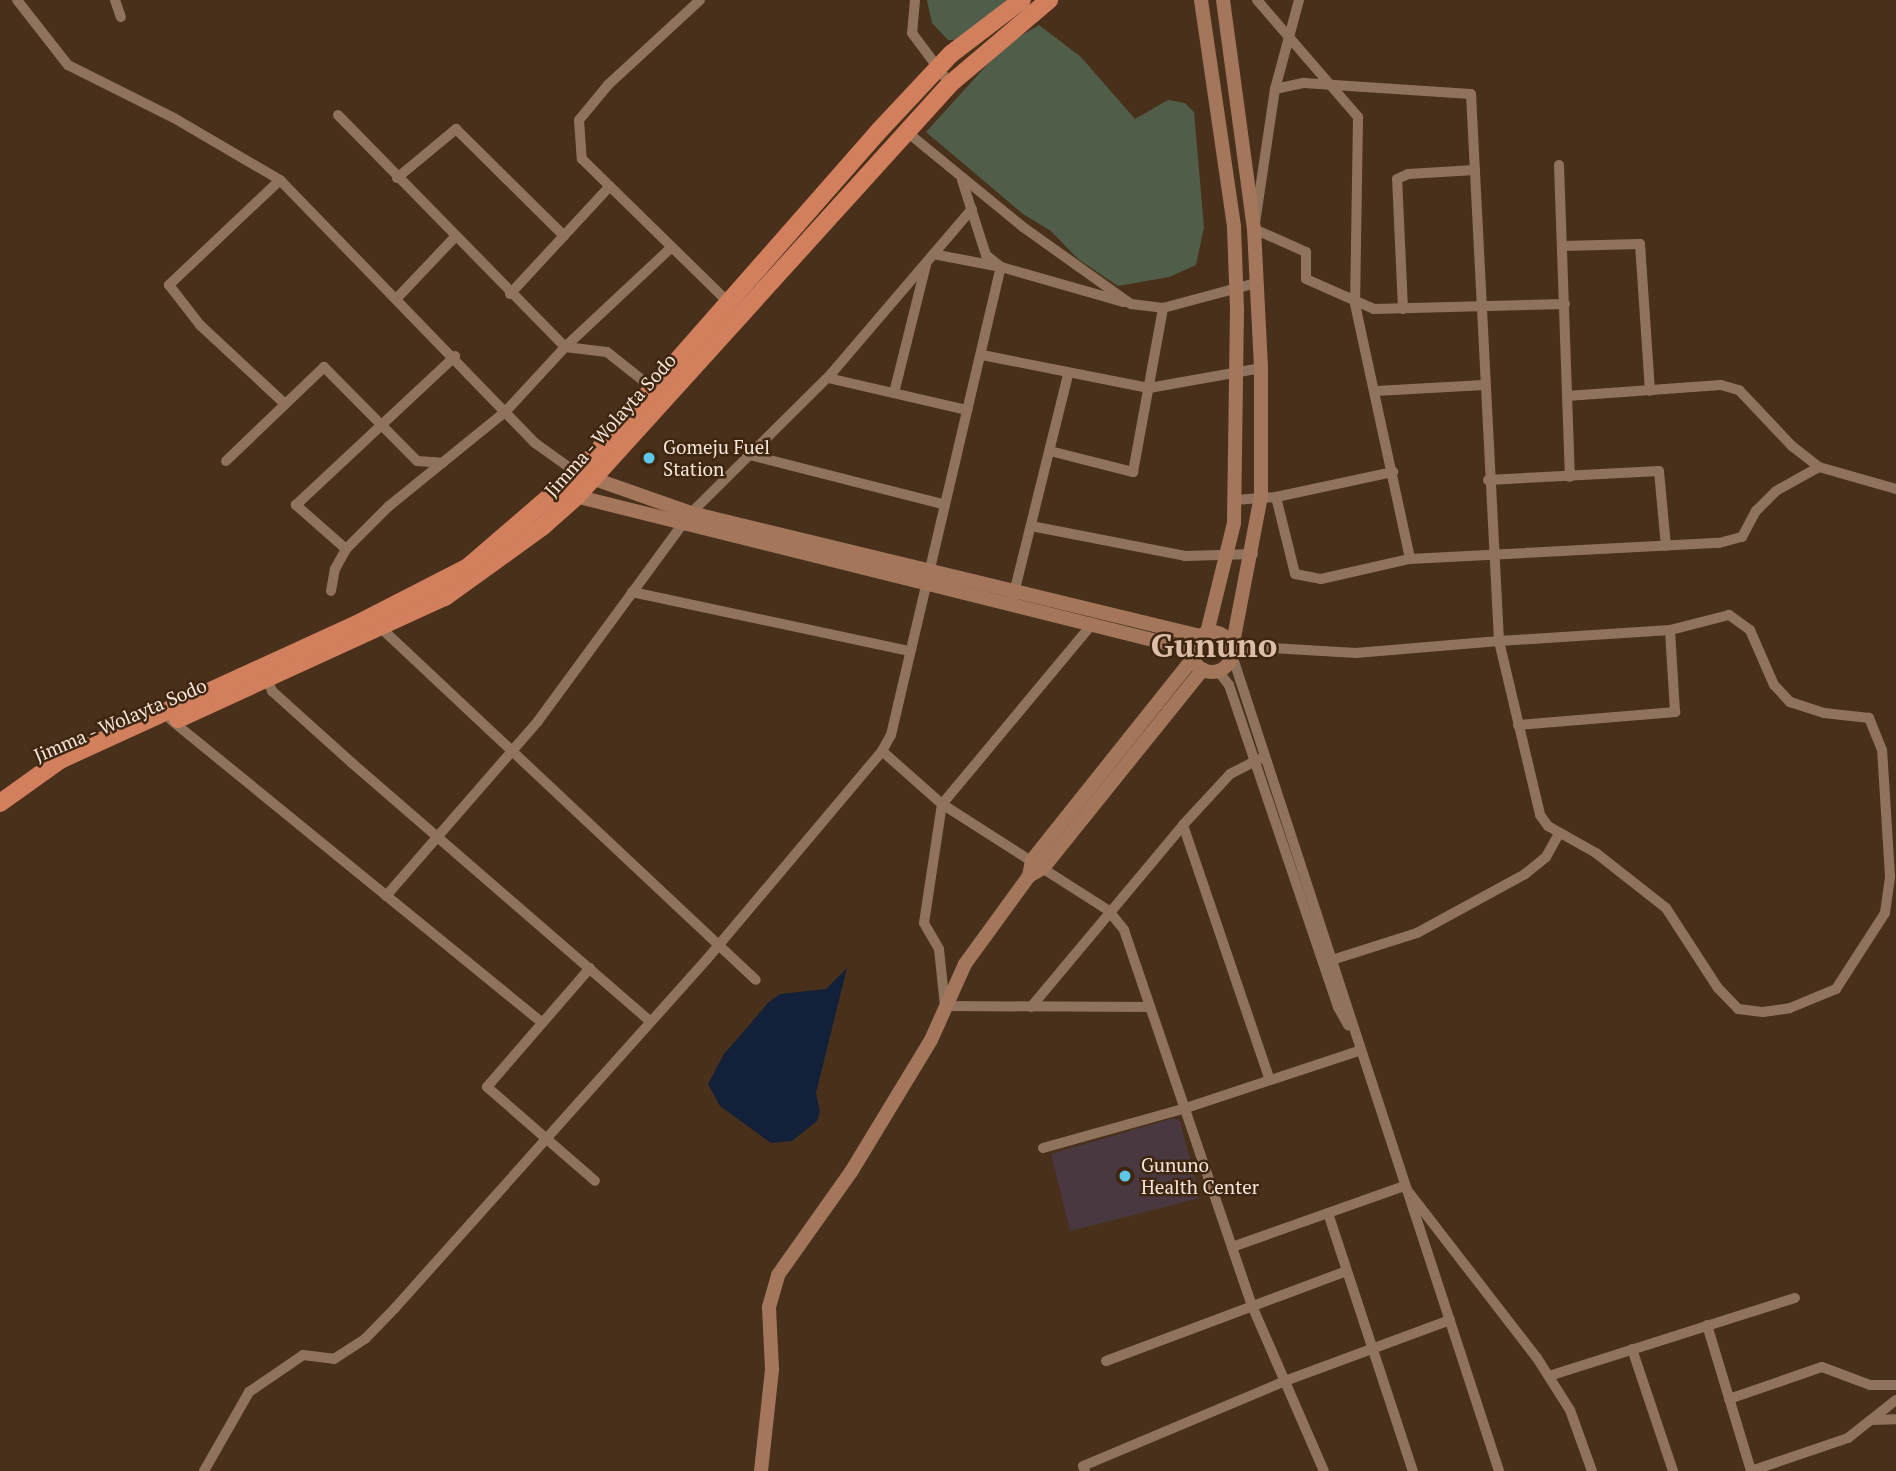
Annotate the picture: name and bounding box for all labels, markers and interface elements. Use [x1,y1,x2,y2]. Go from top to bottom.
street label: Jimma - Wolayta Sodo [539,348,681,502]
place label: Gomeju Fuel Station [663,436,770,480]
marker: Gomeju Fuel Station [641,450,657,466]
district label: Gununo [1151,625,1277,665]
street label: Jimma - Wolayta Sodo [30,673,210,767]
place label: Gununo Health Center [1141,1154,1259,1198]
marker: Gununo Health Center [1115,1166,1135,1186]

